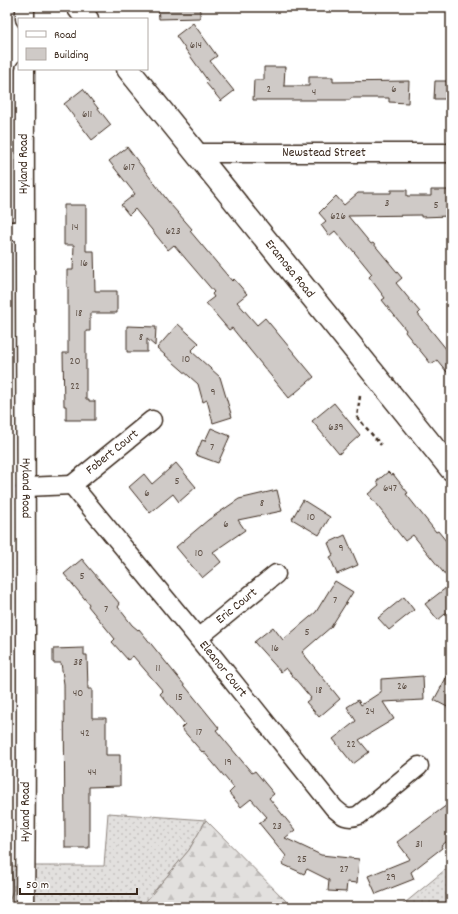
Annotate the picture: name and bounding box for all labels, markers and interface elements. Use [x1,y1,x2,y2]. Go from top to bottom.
legend [18,18,148,70]
text: Road [54,27,76,44]
house number: 614 [190,38,202,54]
text: Building [54,47,89,64]
house number: 2 [267,82,272,98]
house number: 6 [391,82,397,98]
house number: 4 [312,85,316,101]
house number: 611 [82,107,92,123]
street label: Hyland Road [15,134,34,194]
street label: Newstead Street [282,144,366,163]
house number: 617 [123,160,135,176]
house number: 3 [385,196,390,212]
house number: 5 [433,198,439,214]
house number: 626 [330,209,346,225]
house number: 14 [72,220,78,236]
house number: 623 [165,224,181,240]
street label: Eramosa Road [260,236,319,302]
house number: 16 [80,256,88,272]
house number: 18 [76,306,82,322]
house number: 8 [139,330,143,346]
house number: 10 [182,352,190,368]
house number: 20 [70,354,80,370]
house number: 22 [70,379,80,395]
house number: 9 [210,385,216,401]
house number: 639 [328,420,344,436]
street label: Fobert Court [82,425,143,479]
house number: 7 [210,440,214,456]
street label: Hyland Road [16,458,35,518]
house number: 5 [174,474,180,490]
house number: 647 [383,481,397,497]
house number: 6 [144,486,150,502]
house number: 8 [260,496,264,512]
house number: 10 [307,510,315,526]
house number: 6 [223,517,229,533]
house number: 9 [338,541,344,557]
house number: 10 [195,546,203,562]
house number: 5 [79,569,85,585]
street label: Eric Court [212,583,262,629]
house number: 7 [333,593,337,609]
house number: 7 [104,602,108,618]
house number: 5 [304,625,310,641]
street label: Eleanor Court [194,637,252,702]
house number: 16 [271,641,279,657]
house number: 38 [73,655,83,671]
house number: 11 [156,661,160,677]
house number: 26 [397,679,407,695]
house number: 18 [316,683,322,699]
house number: 40 [73,686,83,702]
house number: 15 [175,690,183,706]
house number: 24 [365,704,375,720]
house number: 17 [196,725,202,741]
house number: 42 [80,726,90,742]
house number: 22 [346,737,356,753]
house number: 19 [224,755,232,771]
house number: 44 [87,765,97,781]
street label: Hyland Road [17,782,36,842]
house number: 23 [272,819,282,835]
house number: 31 [415,837,423,853]
house number: 25 [297,852,307,868]
house number: 27 [339,862,349,878]
scale bar [20,870,137,896]
house number: 29 [386,870,396,886]
text: 50 m [26,877,49,894]

